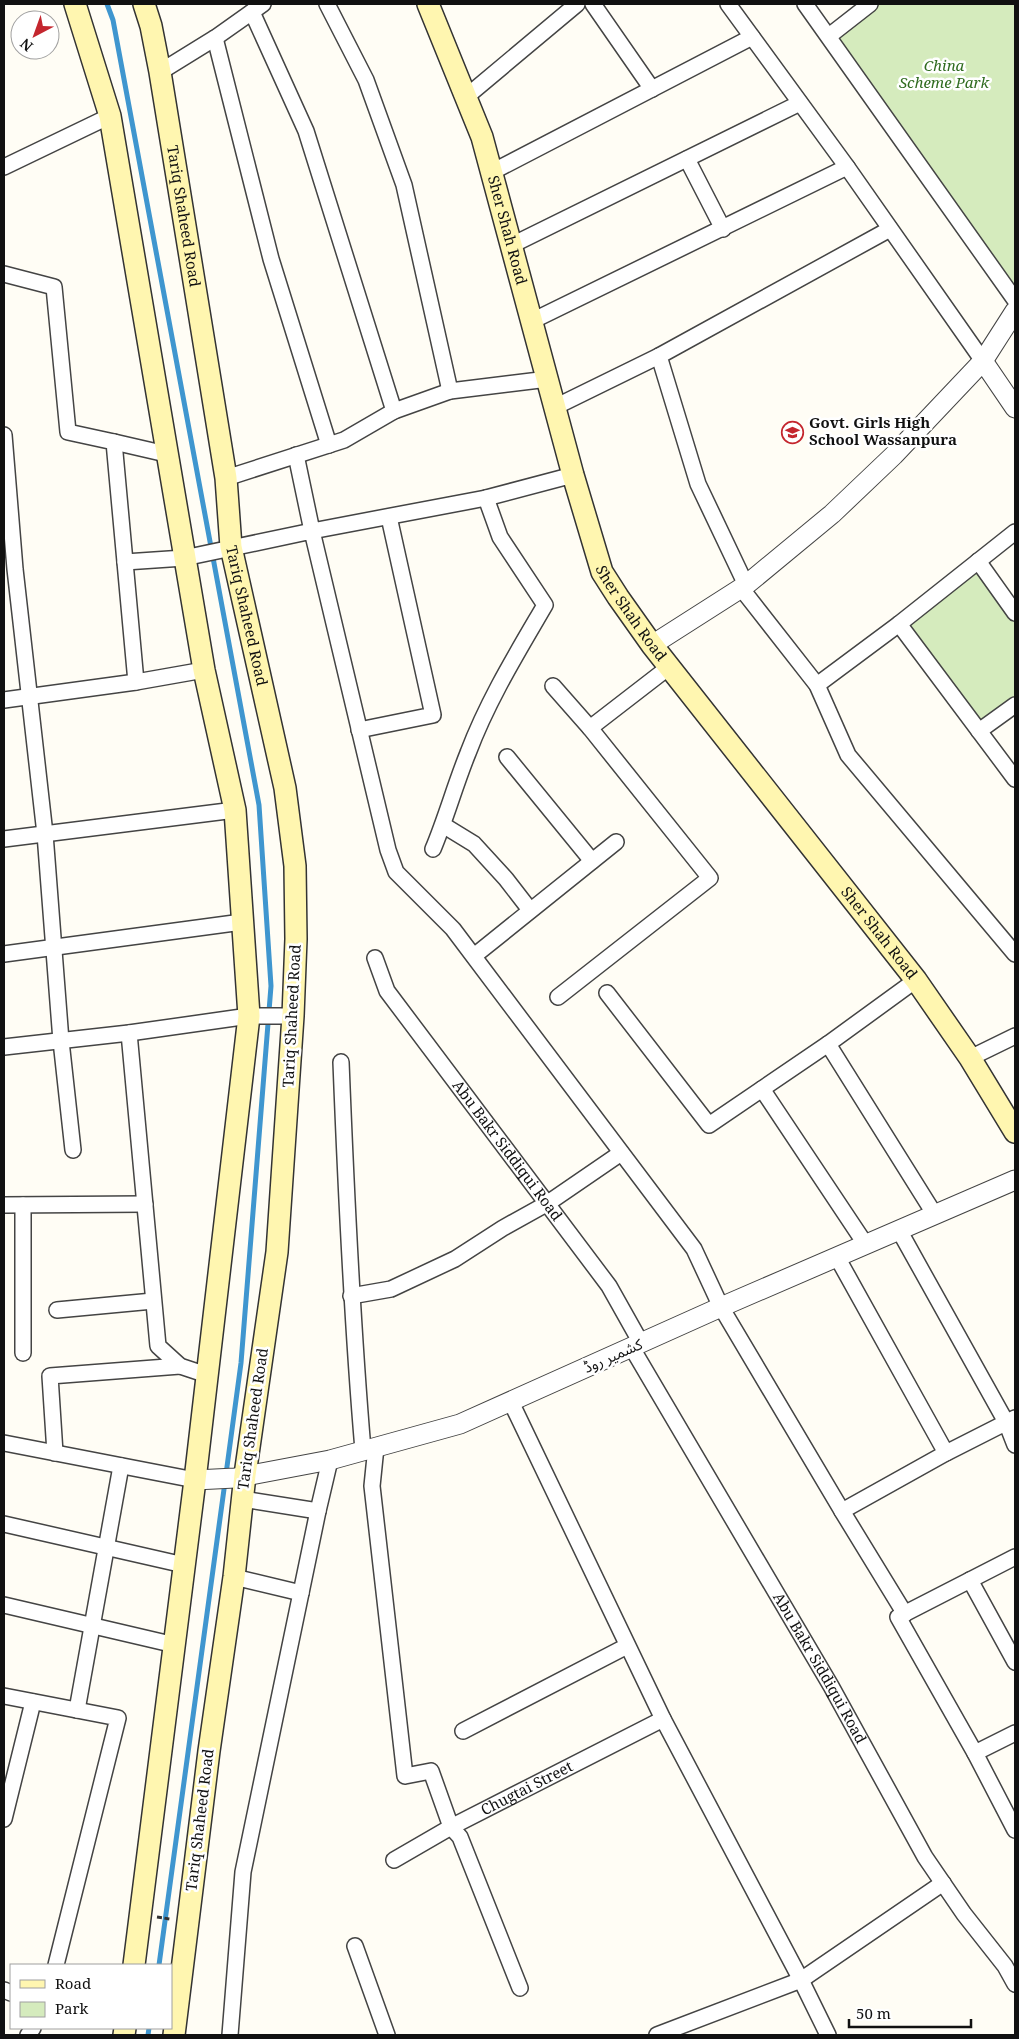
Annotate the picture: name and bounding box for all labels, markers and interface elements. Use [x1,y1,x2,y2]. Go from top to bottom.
north arrow [10,10,60,60]
text: N [16,34,37,56]
park label: China Scheme Park [899,55,990,92]
street label: Tariq Shaheed Road [163,144,206,288]
street label: Sher Shah Road [484,173,532,287]
place label: Govt. Girls High School Wassanpura [809,412,957,449]
school or university icon: Govt. Girls High School Wassanpura [781,420,805,444]
street label: Tariq Shaheed Road [222,544,273,688]
street label: Sher Shah Road [592,563,672,665]
street label: Sher Shah Road [837,882,922,983]
street label: Tariq Shaheed Road [277,944,305,1088]
street label: Abu Bakr Siddiqui Road [449,1076,567,1224]
street label: کشمیر روڈ [580,1333,646,1377]
street label: Tariq Shaheed Road [232,1347,272,1491]
street label: Abu Bakr Siddiqui Road [769,1588,872,1747]
street label: Tariq Shaheed Road [180,1748,218,1892]
street label: Chugtai Street [477,1756,576,1819]
legend [10,1964,172,2029]
text: Road [55,1973,91,1993]
scale bar [849,1996,972,2028]
text: Park [55,1998,89,2018]
text: 50 m [856,2003,891,2023]

